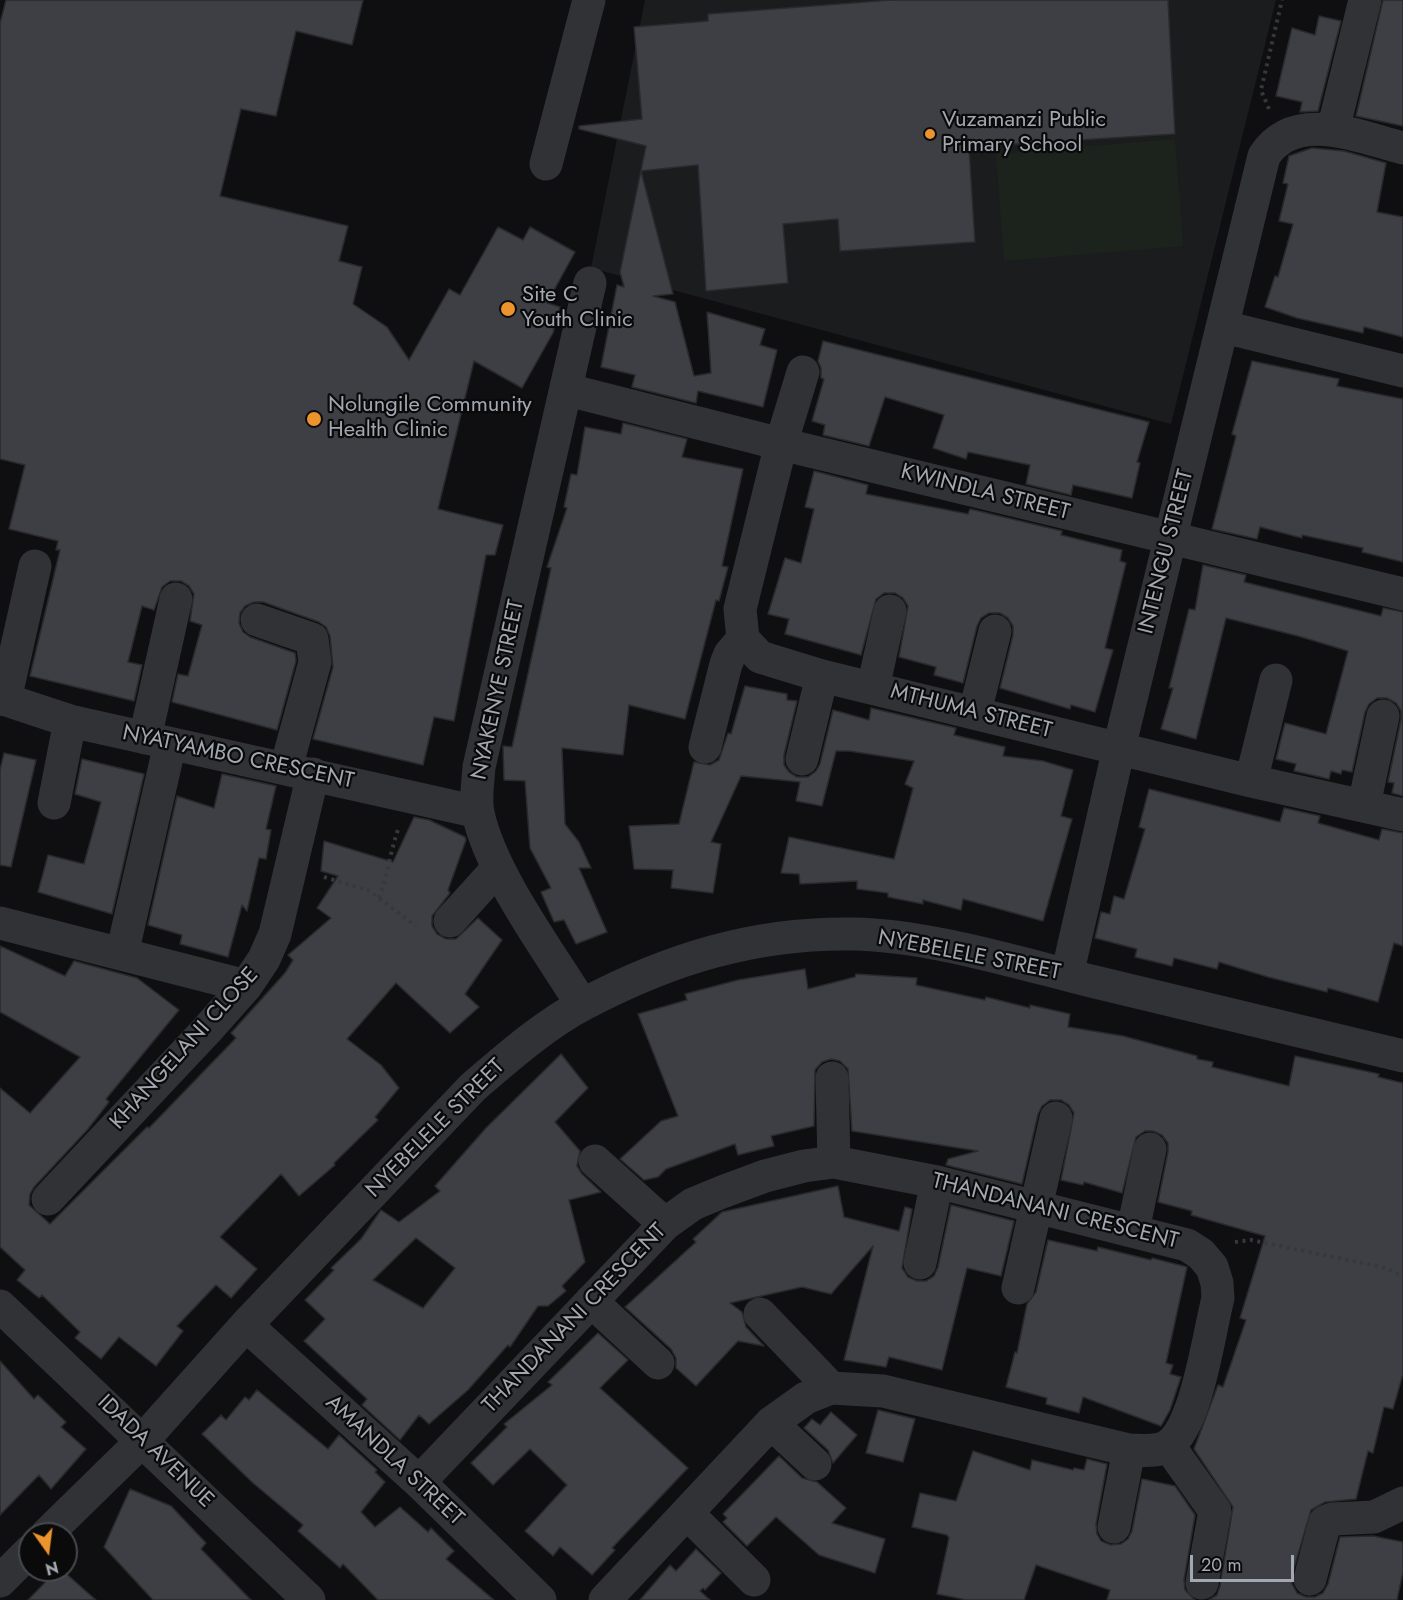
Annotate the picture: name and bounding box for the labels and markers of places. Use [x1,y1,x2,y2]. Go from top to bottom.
place label: Vuzamanzi Public Primary School [942,108,1106,160]
marker: Vuzamanzi Public Primary School [923,127,937,141]
place label: Site C Youth Clinic [522,283,633,334]
marker: Site C Youth Clinic [499,300,517,318]
place label: Nolungile Community Health Clinic [328,393,532,445]
marker: Nolungile Community Health Clinic [305,410,323,428]

